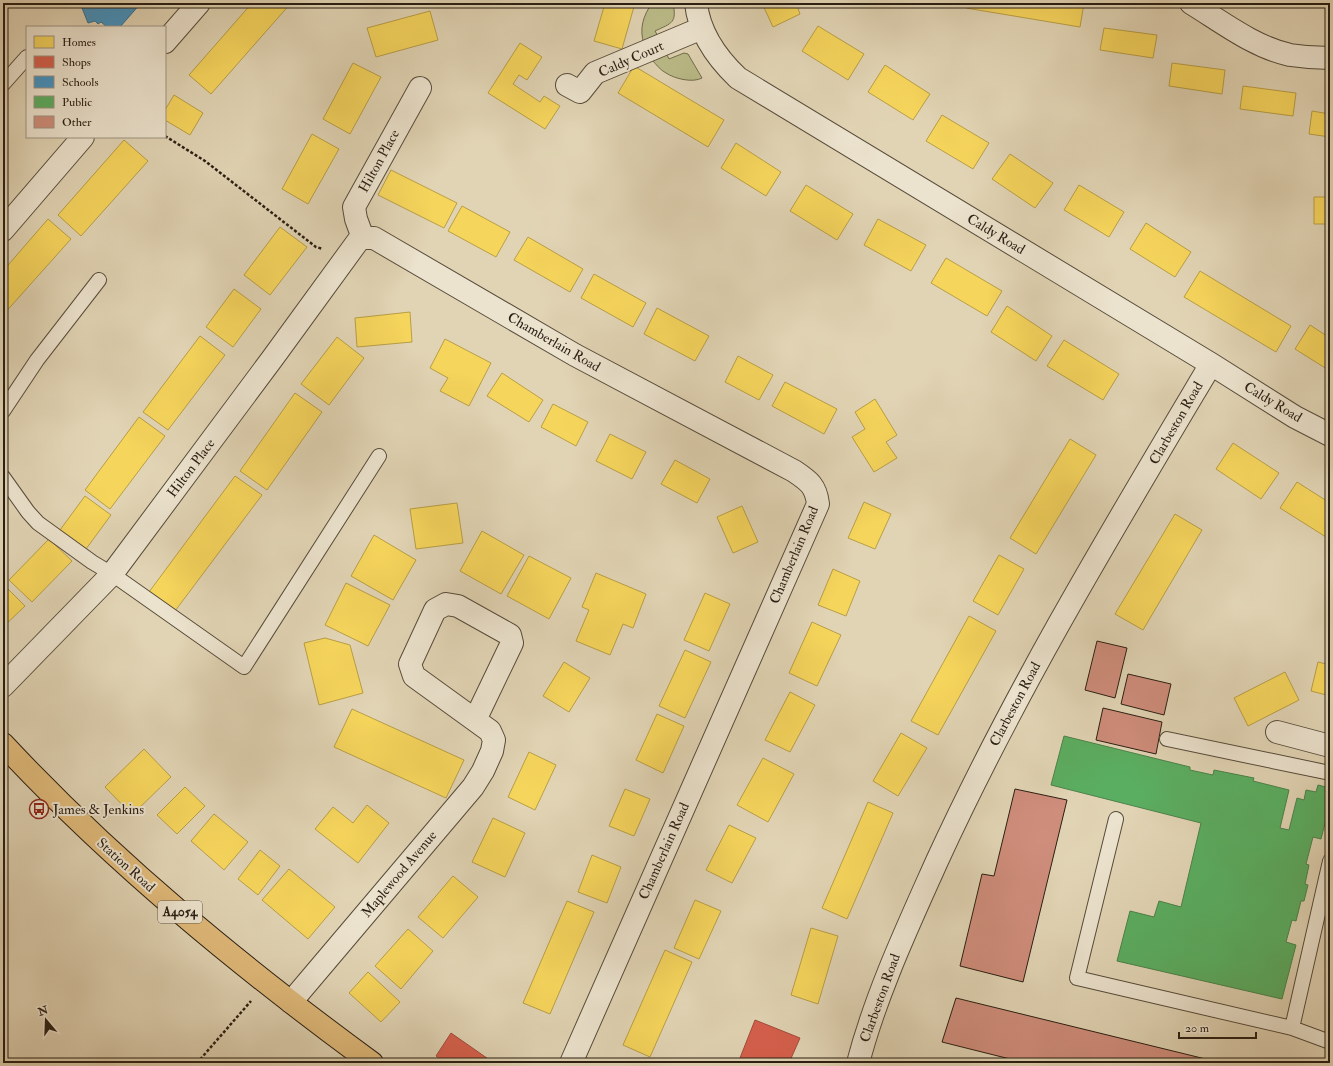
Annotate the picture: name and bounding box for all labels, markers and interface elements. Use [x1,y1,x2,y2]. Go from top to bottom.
legend [26,26,166,138]
text: Homes [62,35,96,50]
street label: Caldy Court [596,37,667,82]
text: Shops [62,55,91,70]
text: Schools [62,75,99,90]
text: Public [62,95,92,110]
text: Other [62,115,92,130]
street label: Hilton Place [355,127,403,195]
street label: Caldy Road [963,210,1028,259]
street label: Chamberlain Road [504,309,604,376]
street label: Clarbeston Road [1145,378,1207,468]
street label: Caldy Road [1240,378,1305,427]
street label: Hilton Place [163,435,219,501]
street label: Chamberlain Road [766,503,822,606]
street label: Clarbeston Road [986,659,1044,749]
bus stop icon: James & Jenkins [28,798,50,820]
street label: Chamberlain Road [635,800,693,902]
place label: James & Jenkins [52,801,144,818]
street label: Maplewood Avenue [358,827,441,921]
street label: Station Road [93,834,159,896]
road number: A4054 [158,901,202,923]
street label: Clarbeston Road [856,951,904,1045]
north arrow [26,1000,66,1040]
text: N [35,1003,51,1019]
scale bar [1179,1014,1256,1040]
text: 20 m [1185,1021,1210,1036]

